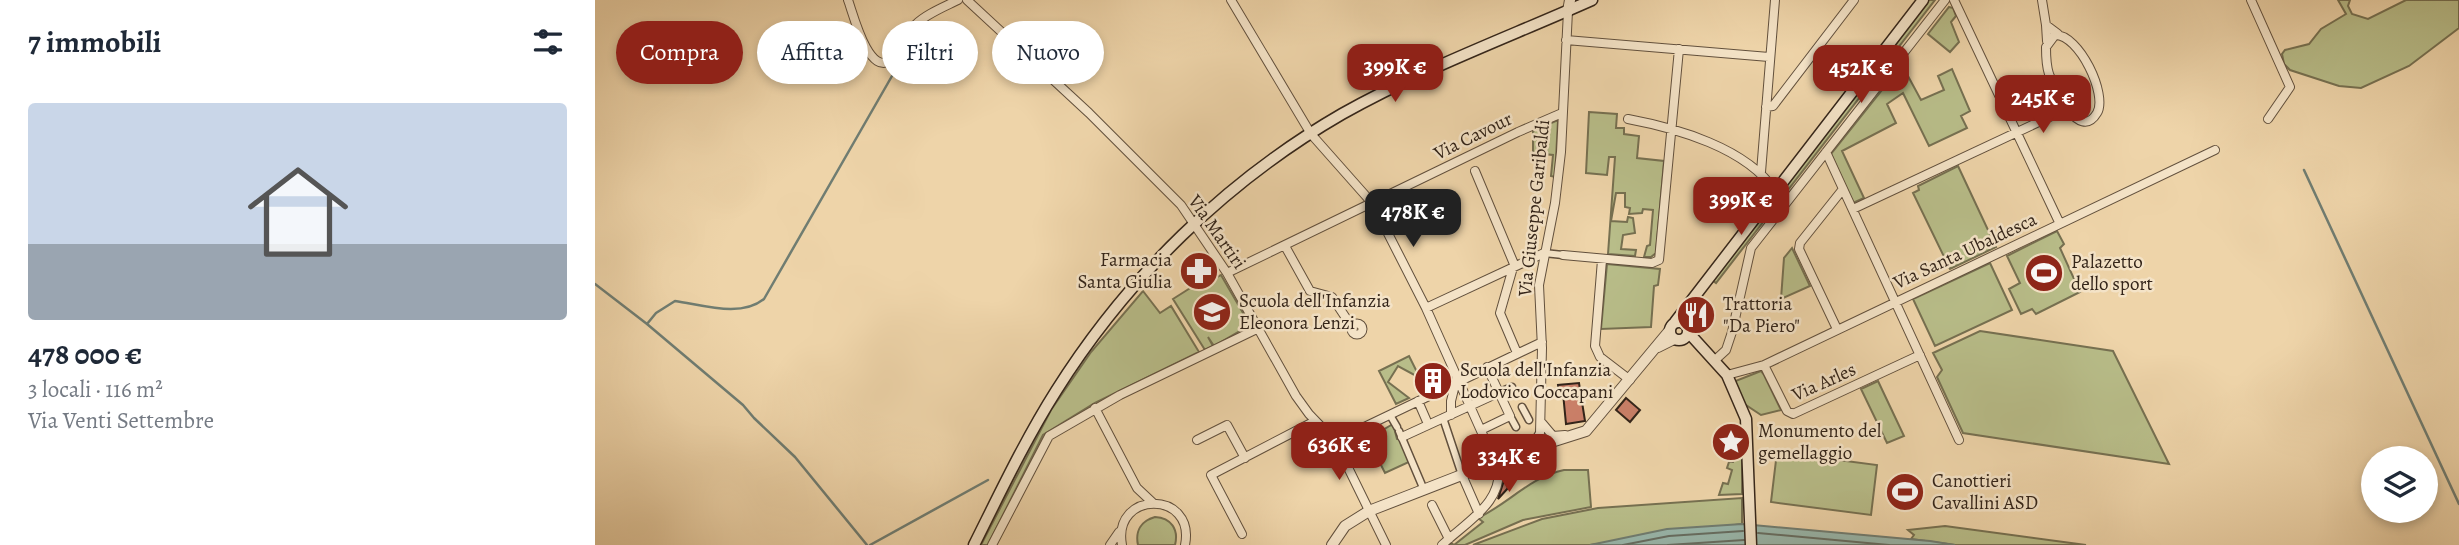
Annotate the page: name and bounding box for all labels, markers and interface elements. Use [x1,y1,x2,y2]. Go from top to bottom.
chip: Compra [616,21,743,84]
chip: Affitta [757,21,868,84]
chip: Filtri [882,21,978,84]
chip: Nuovo [992,21,1104,84]
text: 7 immobili [28,22,161,62]
icon: filters [529,23,567,61]
pin: 399K € [1338,44,1452,104]
pin: 452K € [1804,46,1918,105]
text: 399K € [1363,51,1427,82]
text: 452K € [1829,52,1893,83]
pin: 245K € [1986,76,2100,135]
text: 245K € [2011,82,2075,113]
street label: Via Cavour [1428,106,1517,167]
street label: Via Giuseppe Garibaldi [1512,118,1556,299]
icon: home [235,149,361,275]
pin: 399K € [1684,177,1798,237]
text: 399K € [1709,184,1773,215]
street label: Via Martiri [1181,189,1252,274]
pin: 478K € [1356,190,1470,249]
text: 478K € [1381,196,1445,227]
street label: Via Santa Ubaldesca [1888,206,2041,296]
place label: Farmacia Santa Giulia [1077,247,1172,295]
place label: Palazetto dello sport [2071,249,2153,297]
pharmacy icon: Farmacia Santa Giulia [1178,250,1220,292]
sports icon: Palazetto dello sport [2023,252,2065,294]
place label: Scuola dell'Infanzia Eleonora Lenzi [1239,288,1391,336]
school or university icon: Scuola dell'Infanzia Eleonora Lenzi [1191,291,1233,333]
place label: Trattoria "Da Piero" [1723,291,1800,339]
restaurant icon: Trattoria "Da Piero" [1675,294,1717,336]
text: 478 000 € [28,334,142,374]
street label: Via Arles [1787,356,1860,408]
place label: Scuola dell'Infanzia Lodovico Coccapani [1460,357,1613,405]
building icon: Scuola dell'Infanzia Lodovico Coccapani [1412,360,1454,402]
text: 3 locali · 116 m² [28,374,163,405]
text: Via Venti Settembre [28,405,214,436]
place label: Monumento del gemellaggio [1758,418,1882,466]
place icon: Monumento del gemellaggio [1710,421,1752,463]
pin: 636K € [1282,422,1396,482]
text: 636K € [1307,429,1371,460]
pin: 334K € [1452,434,1566,494]
text: 334K € [1478,441,1540,472]
map controls [2361,446,2438,523]
button: layers [2361,446,2438,523]
place label: Canottieri Cavallini ASD [1932,468,2038,516]
sports icon: Canottieri Cavallini ASD [1884,471,1926,513]

